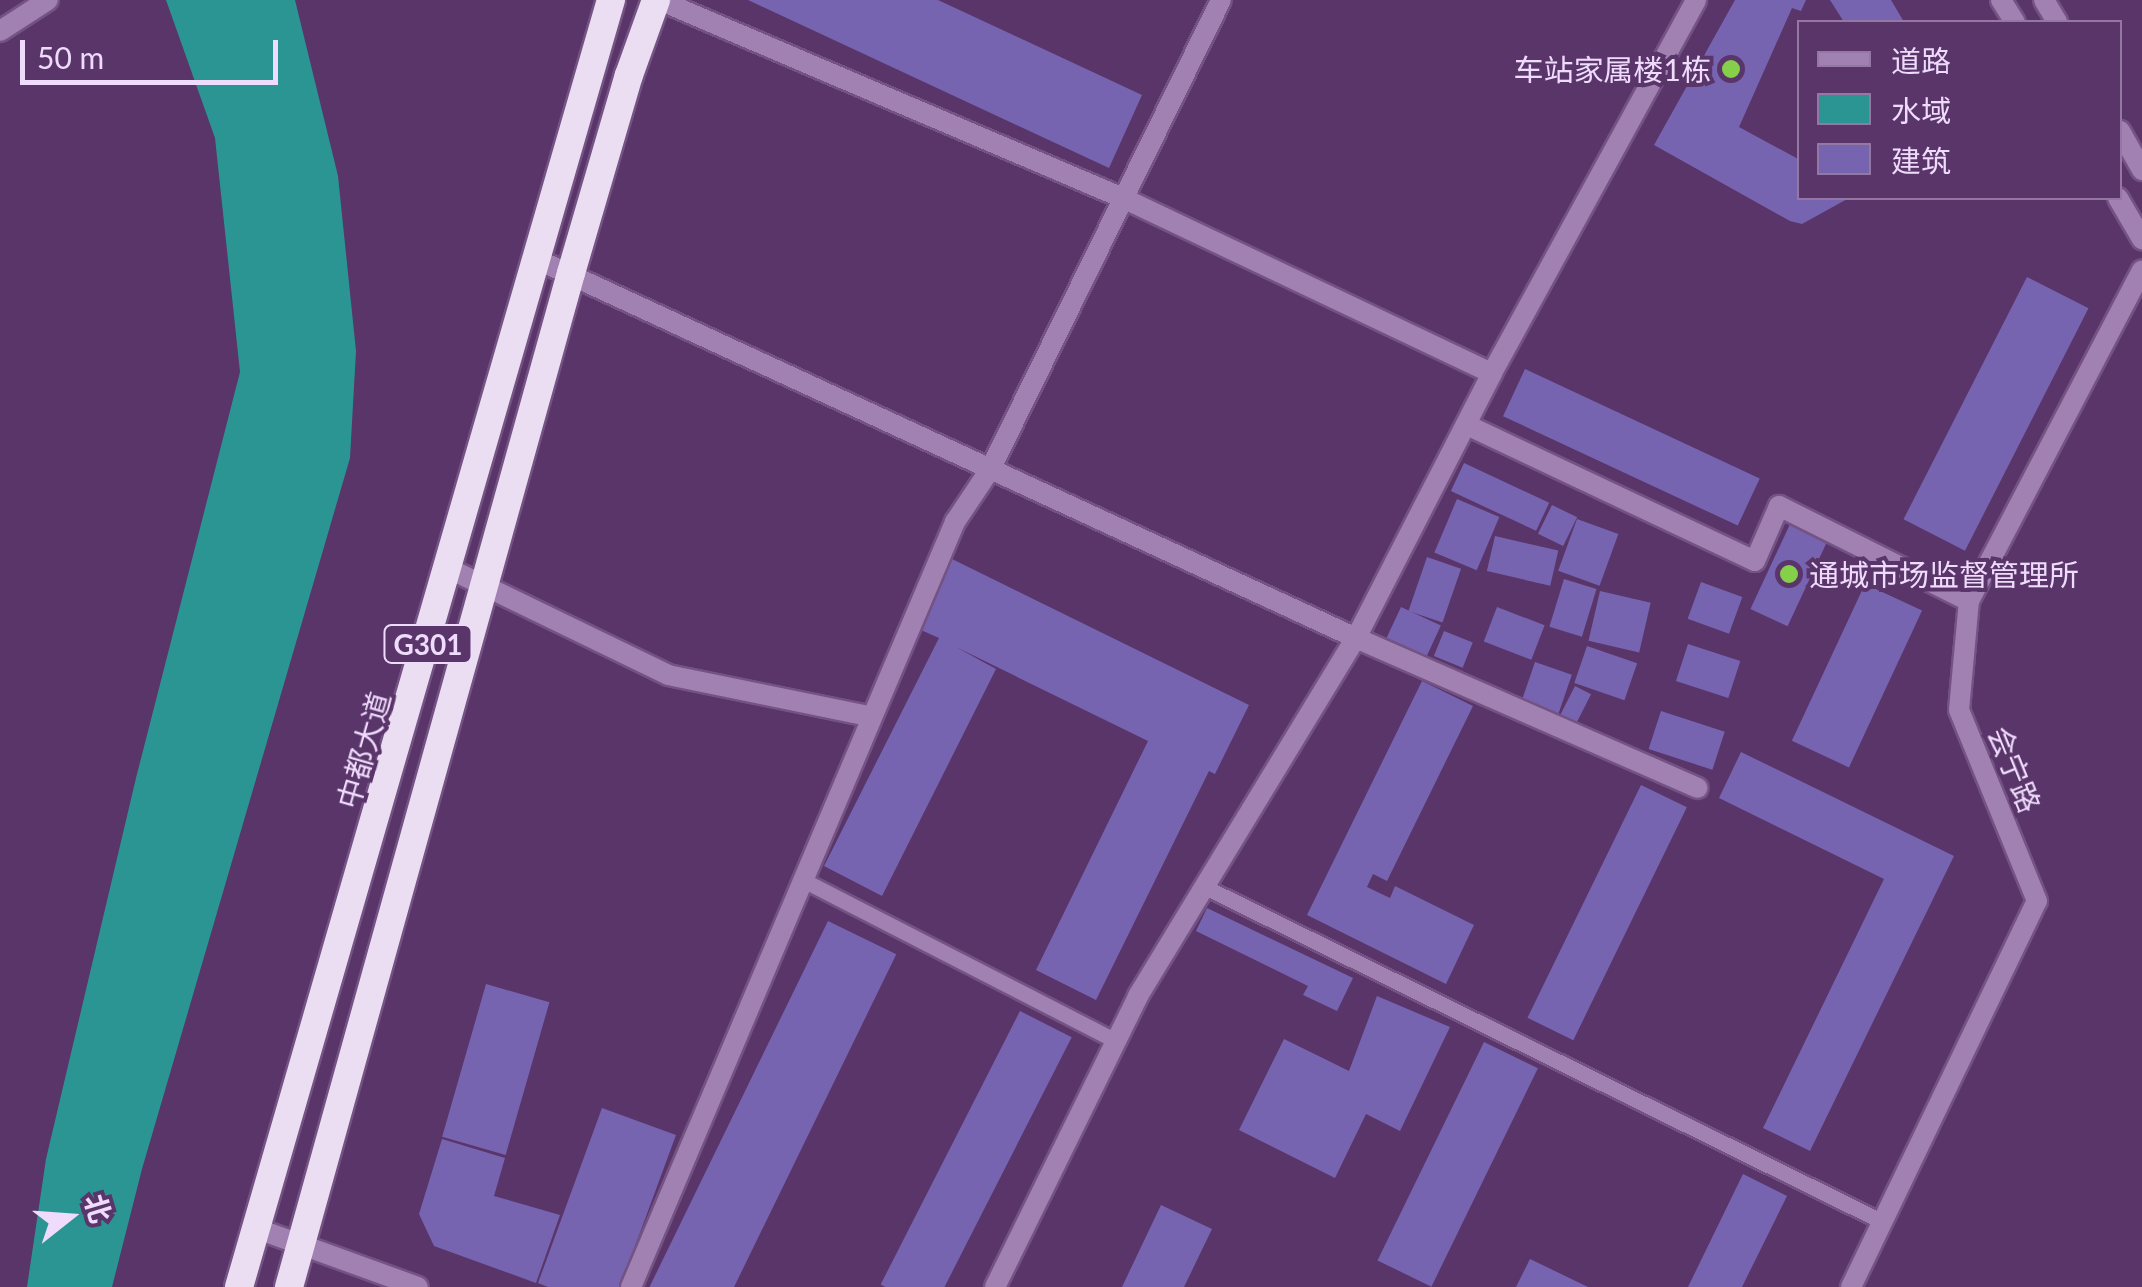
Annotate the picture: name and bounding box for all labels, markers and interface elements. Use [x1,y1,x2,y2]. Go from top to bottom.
scale bar [25,20,282,82]
legend [1797,20,2122,200]
text: 50 m [37,39,104,75]
text: 道路 [1891,42,1951,78]
place label: 车站家属楼1栋 [1514,51,1711,87]
marker: 车站家属楼1栋 [1720,58,1742,80]
text: 水域 [1891,92,1951,128]
text: 建筑 [1891,142,1951,178]
place label: 通城市场监督管理所 [1809,556,2079,592]
marker: 通城市场监督管理所 [1778,563,1800,585]
road number: G301 [383,621,473,667]
street label: 中都大道 [329,687,397,813]
street label: 会宁路 [1981,721,2049,817]
north arrow [20,1167,120,1267]
text: 北 [78,1190,119,1227]

